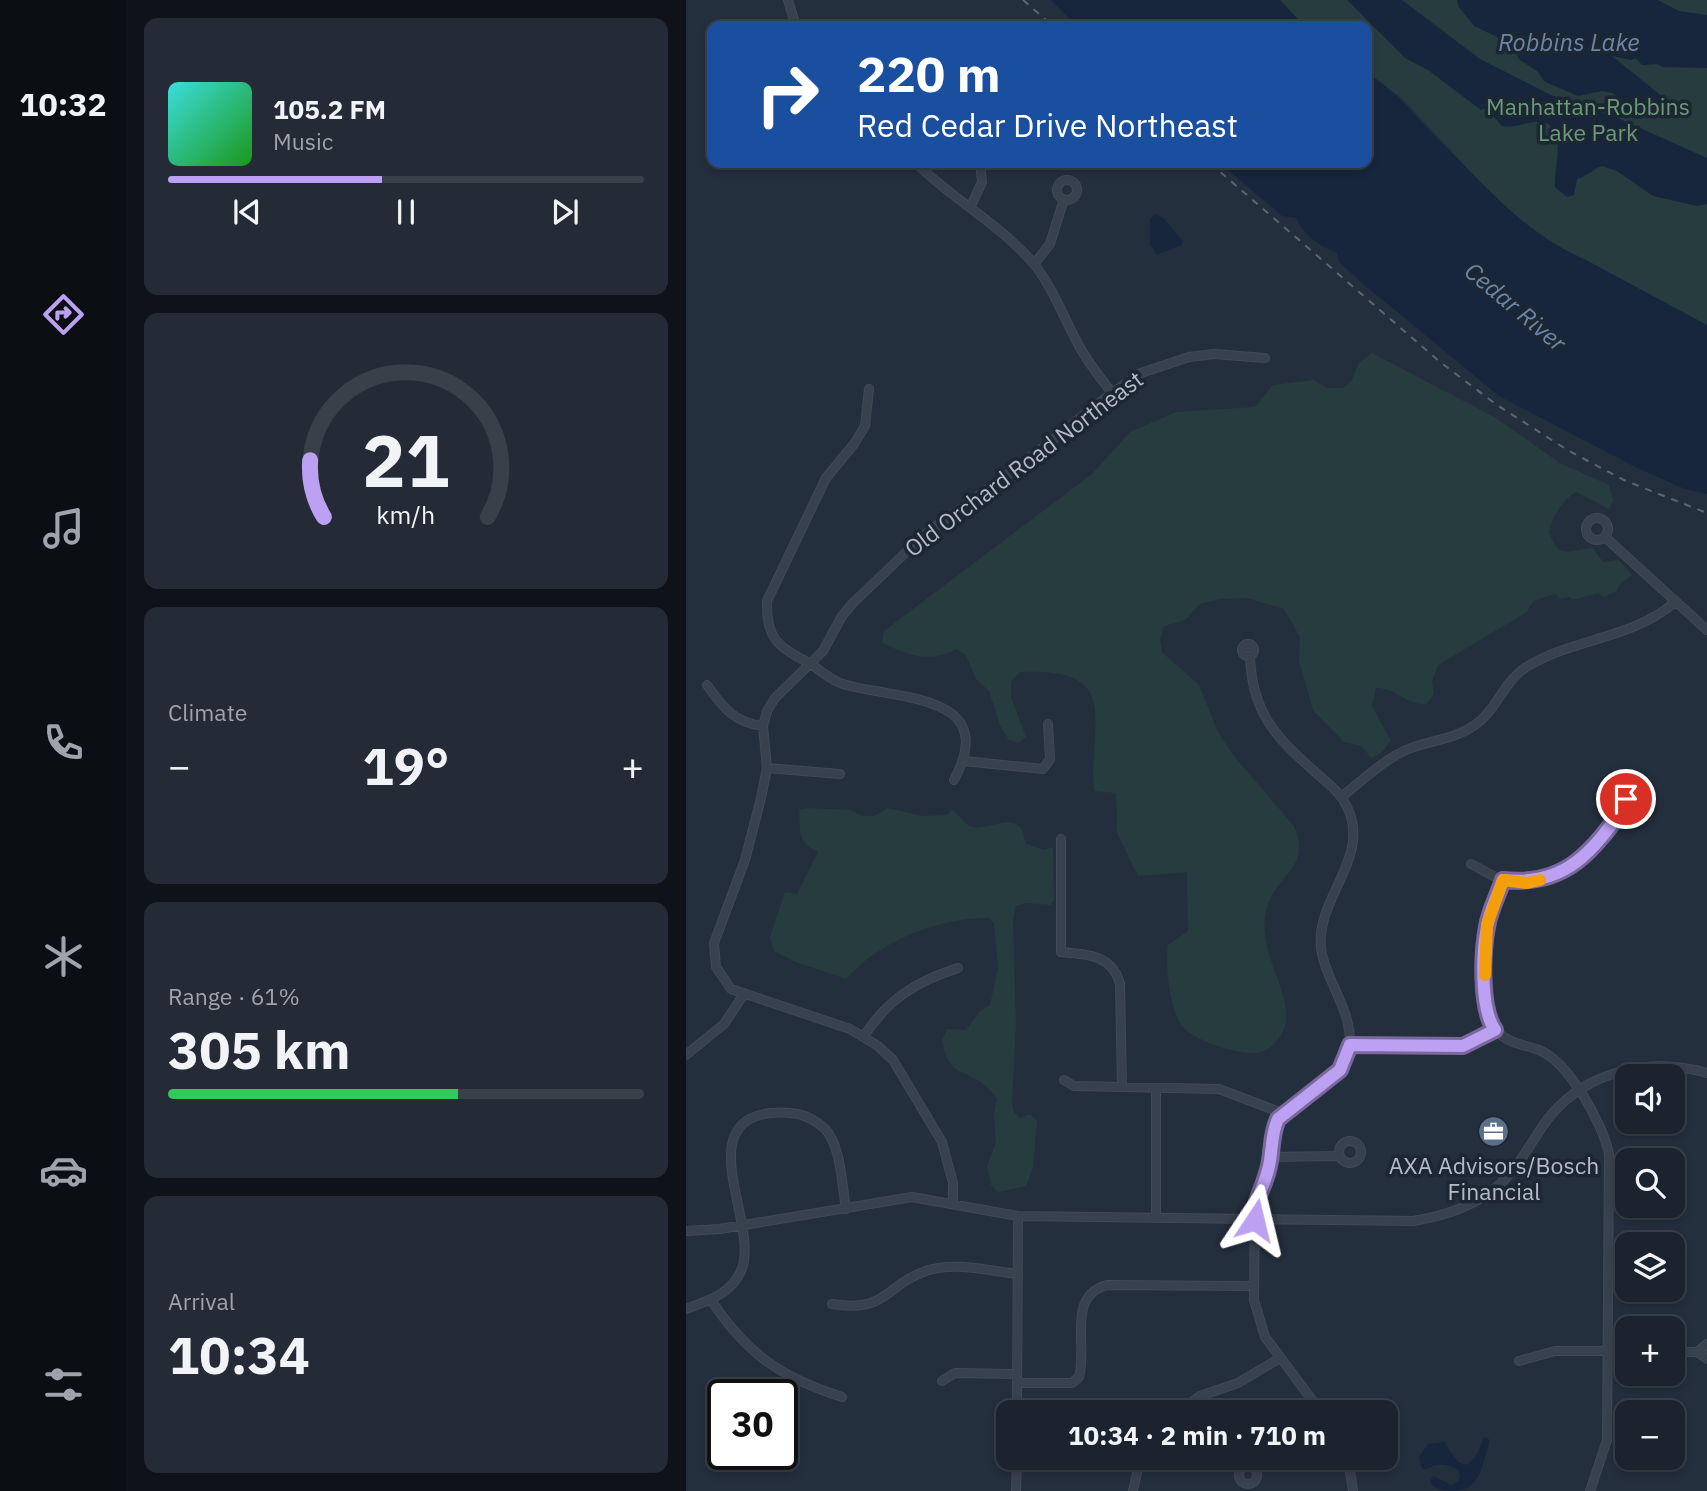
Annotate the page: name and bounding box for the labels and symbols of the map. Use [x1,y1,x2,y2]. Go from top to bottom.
water label: Robbins Lake [1498,26,1640,58]
park label: Manhattan-Robbins Lake Park [1486,91,1690,147]
water label: Cedar River [1458,254,1574,359]
street label: Old Orchard Road Northeast [898,364,1149,563]
pin [1596,769,1656,829]
office icon: AXA Advisors/Bosch Financial [1477,1115,1511,1149]
place label: AXA Advisors/Bosch Financial [1389,1150,1599,1206]
position arrow [1218,1183,1292,1257]
speed limit sign: 30 [707,1379,798,1470]

